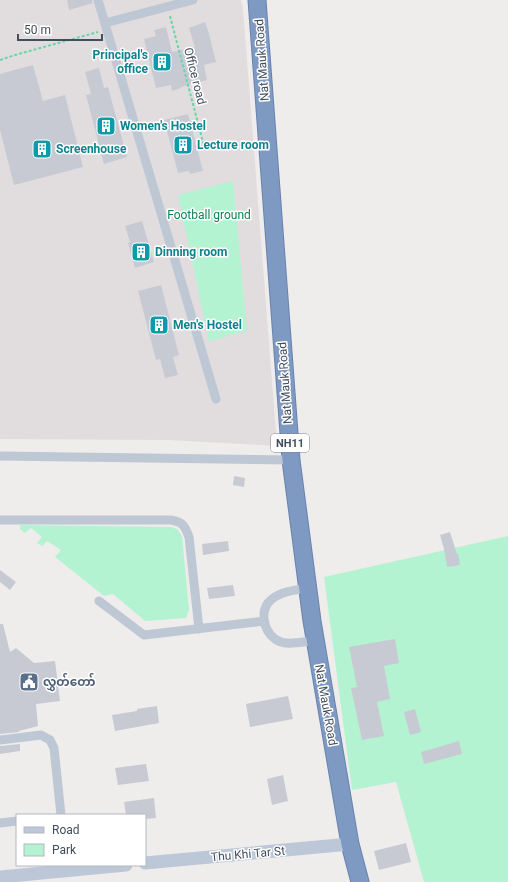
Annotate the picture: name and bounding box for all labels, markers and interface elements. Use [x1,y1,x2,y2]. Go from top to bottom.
scale bar [18,16,102,42]
street label: Nat Mauk Road [252,19,272,101]
text: 50 m [24,23,51,37]
street label: Office road [181,46,209,106]
place label: Principal's office [93,48,149,76]
building icon: Principal's office [151,51,173,73]
building icon: Women's Hostel [95,115,117,137]
place label: Women's Hostel [120,119,206,133]
building icon: Lecture room [172,134,194,156]
building icon: Screenhouse [31,138,53,160]
place label: Lecture room [197,138,269,152]
place label: Screenhouse [56,142,127,156]
park label: Football ground [167,208,251,222]
building icon: Dinning room [130,241,152,263]
place label: Dinning room [155,245,227,259]
building icon: Men's Hostel [148,314,170,336]
place label: Men's Hostel [173,318,242,332]
street label: Nat Mauk Road [275,342,295,424]
road number: NH11 [271,434,309,452]
street label: Nat Mauk Road [312,663,340,747]
public building icon: လွှတ်တော် [18,671,40,693]
place label: လွှတ်တော် [43,672,96,692]
legend [16,814,146,866]
text: Road [52,823,80,837]
text: Park [52,843,77,857]
street label: Thu Khi Tar St [210,844,286,864]

